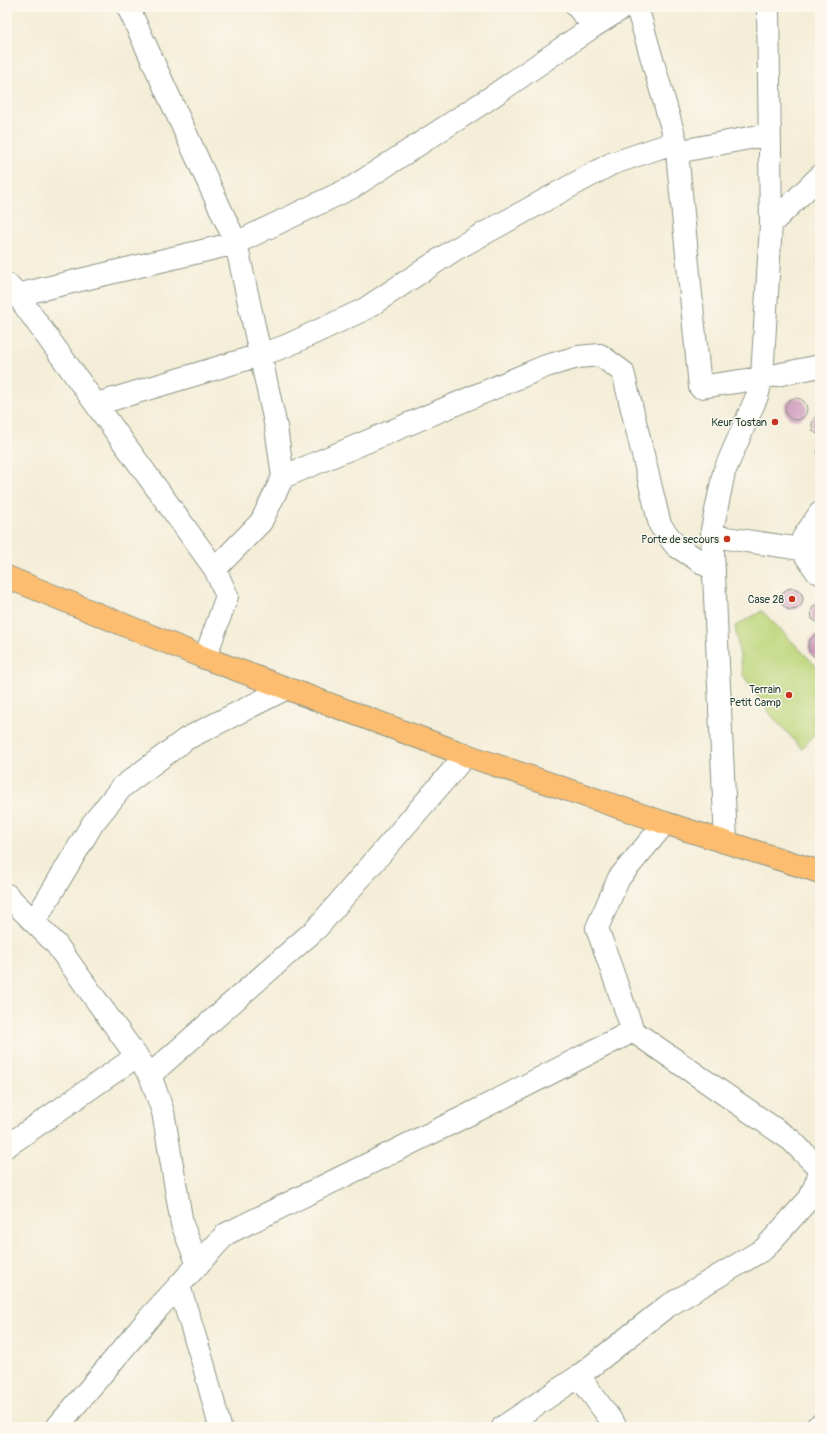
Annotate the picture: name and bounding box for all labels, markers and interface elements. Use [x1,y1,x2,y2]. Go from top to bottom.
place label: Keur Tostan [711,416,767,429]
marker: Keur Tostan [770,417,780,427]
place label: Porte de secours [641,533,719,546]
marker: Porte de secours [722,534,732,544]
place label: Case 28 [748,593,784,606]
marker: Case 28 [787,594,797,604]
place label: Terrain Petit Camp [729,683,781,709]
marker: Terrain Petit Camp [784,690,794,700]

